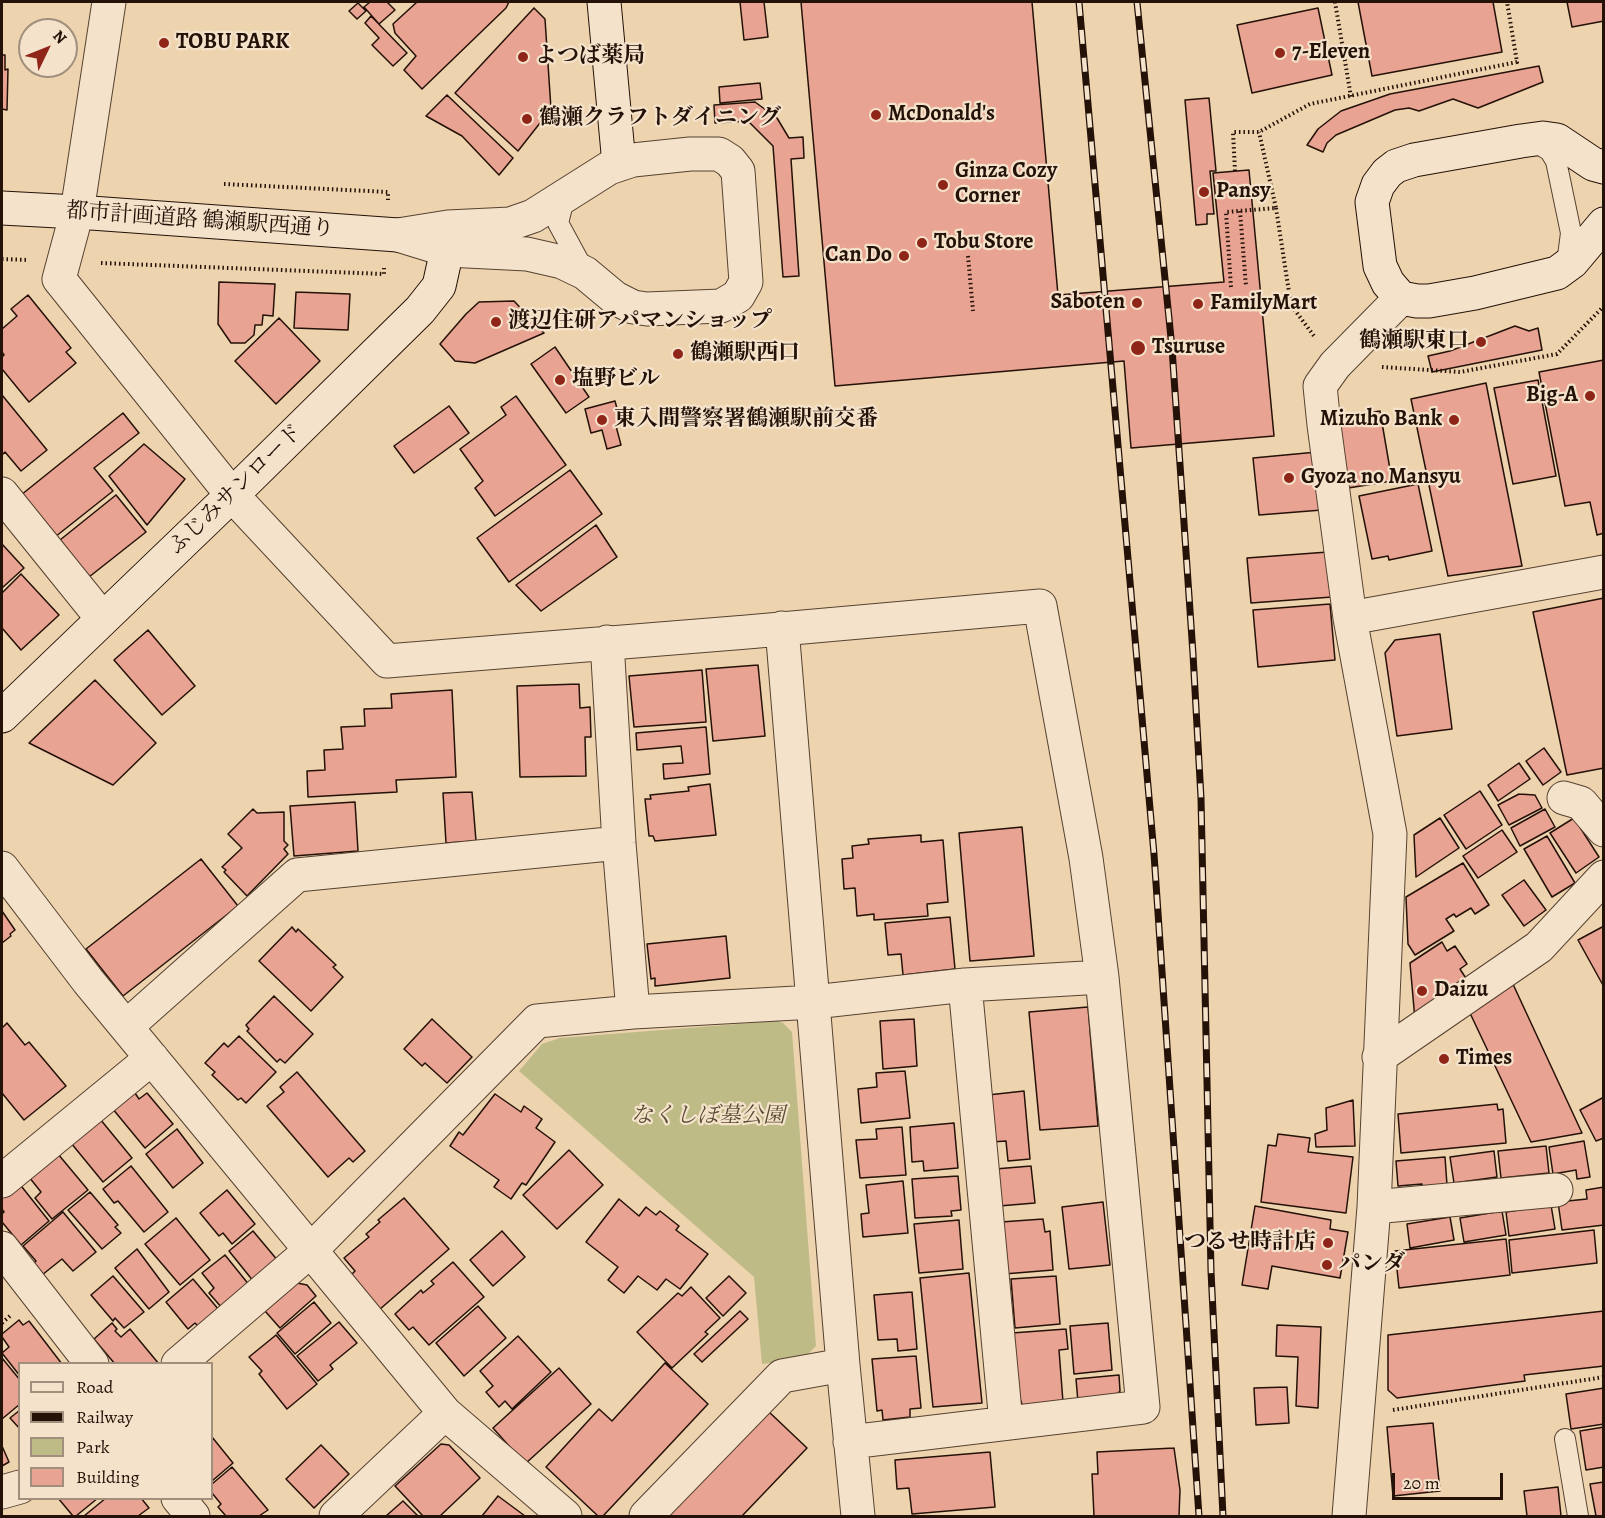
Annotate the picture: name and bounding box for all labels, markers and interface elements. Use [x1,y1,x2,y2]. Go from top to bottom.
north arrow [18,18,78,78]
text: N [48,25,72,49]
place label: TOBU PARK [176,30,289,56]
marker: TOBU PARK [157,36,171,50]
place label: 7-Eleven [1292,40,1370,66]
place label: よつば薬局 [535,44,645,70]
marker: 7-Eleven [1273,46,1287,60]
marker: よつば薬局 [516,50,530,64]
place label: McDonald's [888,102,995,128]
place label: 鶴瀬クラフトダイニング [539,106,781,132]
marker: McDonald's [869,108,883,122]
marker: 鶴瀬クラフトダイニング [520,112,534,126]
place label: Ginza Cozy Corner [955,159,1057,210]
marker: Ginza Cozy Corner [936,178,950,192]
place label: Pansy [1216,179,1270,205]
marker: Pansy [1197,185,1211,199]
street label: 都市計画道路 鶴瀬駅西通り [65,198,335,244]
place label: Tobu Store [934,230,1033,256]
marker: Tobu Store [915,236,929,250]
place label: Can Do [825,243,892,269]
marker: Can Do [897,249,911,263]
place label: Saboten [1050,290,1125,316]
place label: FamilyMart [1210,291,1317,317]
marker: Saboten [1130,296,1144,310]
marker: FamilyMart [1191,297,1205,311]
place label: 渡辺住研アパマンショップ [508,309,772,335]
marker: 渡辺住研アパマンショップ [489,315,503,329]
place label: 鶴瀬駅東口 [1359,329,1469,355]
place label: Tsuruse [1152,335,1225,361]
marker: 鶴瀬駅東口 [1474,335,1488,349]
marker: Tsuruse [1129,339,1147,357]
place label: 鶴瀬駅西口 [690,341,800,367]
marker: 鶴瀬駅西口 [671,347,685,361]
place label: 塩野ビル [572,367,660,393]
marker: 塩野ビル [553,373,567,387]
place label: Big-A [1526,383,1578,409]
marker: Big-A [1583,389,1597,403]
place label: 東入間警察署鶴瀬駅前交番 [614,407,878,433]
place label: Mizuho Bank [1320,407,1442,433]
marker: 東入間警察署鶴瀬駅前交番 [595,413,609,427]
marker: Mizuho Bank [1447,413,1461,427]
street label: ふじみサンロード [164,419,308,561]
place label: Gyoza no Mansyu [1301,465,1461,491]
marker: Gyoza no Mansyu [1282,471,1296,485]
place label: Daizu [1434,978,1488,1004]
marker: Daizu [1415,984,1429,998]
place label: Times [1456,1046,1512,1072]
marker: Times [1437,1052,1451,1066]
park label: なくしぼ墓公園 [631,1104,785,1130]
place label: つるせ時計店 [1184,1230,1316,1256]
marker: つるせ時計店 [1321,1236,1335,1250]
place label: パンダ [1339,1252,1405,1278]
marker: パンダ [1320,1258,1334,1272]
legend [18,1362,213,1500]
text: Road [76,1375,113,1399]
text: Railway [76,1405,133,1429]
text: Park [76,1435,110,1459]
scale bar [1395,1461,1506,1499]
text: Building [76,1465,140,1489]
text: 20 m [1403,1471,1440,1495]

